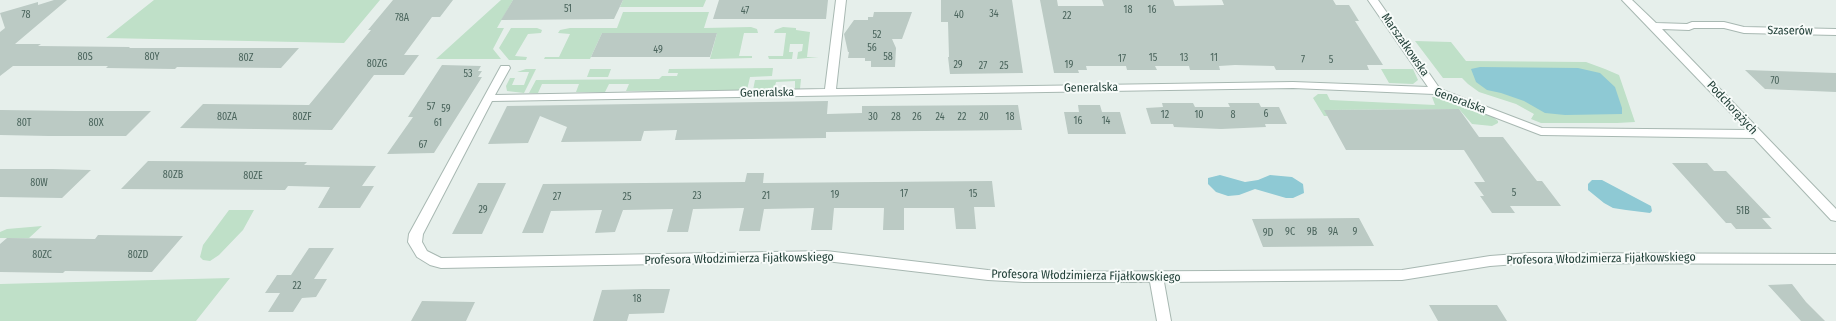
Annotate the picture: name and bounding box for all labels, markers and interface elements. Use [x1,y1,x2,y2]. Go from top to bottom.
house number: 51 [564,3,572,15]
house number: 18 [1124,4,1132,16]
house number: 16 [1148,4,1156,16]
house number: 47 [741,5,749,17]
house number: 34 [989,8,999,20]
house number: 78 [22,9,30,21]
house number: 40 [954,9,964,21]
house number: 22 [1063,10,1071,22]
street label: Marszałkowska [1378,11,1432,79]
house number: 78A [395,12,409,24]
street label: Szaserów [1767,23,1813,39]
house number: 52 [873,29,881,41]
house number: 56 [867,42,877,54]
house number: 49 [653,44,663,56]
house number: 80S [77,51,93,63]
house number: 80Y [145,51,159,63]
house number: 58 [883,51,893,63]
house number: 80Z [239,52,253,64]
house number: 15 [1149,52,1157,64]
house number: 13 [1180,52,1188,64]
house number: 11 [1210,52,1218,64]
house number: 17 [1118,53,1126,65]
house number: 7 [1301,54,1305,66]
house number: 5 [1329,54,1333,66]
house number: 80ZG [367,58,387,70]
house number: 29 [953,59,963,71]
house number: 19 [1065,59,1073,71]
house number: 27 [979,60,987,72]
house number: 25 [1000,60,1008,72]
house number: 53 [463,68,473,80]
house number: 70 [1770,75,1780,87]
street label: Podchorążych [1704,78,1760,138]
street label: Generalska [1064,80,1118,96]
street label: Generalska [740,85,794,101]
street label: Generalska [1432,85,1488,117]
house number: 57 [427,101,435,113]
house number: 59 [441,103,451,115]
house number: 6 [1264,108,1268,120]
house number: 12 [1161,109,1169,121]
house number: 10 [1194,109,1204,121]
house number: 8 [1231,109,1235,121]
house number: 80ZA [217,111,237,123]
house number: 80ZF [292,111,312,123]
house number: 30 [868,111,878,123]
house number: 28 [891,111,901,123]
house number: 26 [912,111,922,123]
house number: 24 [935,111,945,123]
house number: 22 [958,111,966,123]
house number: 20 [979,111,989,123]
house number: 18 [1006,111,1014,123]
house number: 16 [1074,115,1082,127]
house number: 14 [1102,115,1110,127]
house number: 80T [17,117,31,129]
house number: 80X [88,117,104,129]
house number: 61 [434,117,442,129]
house number: 67 [419,139,427,151]
house number: 80ZB [163,169,183,181]
house number: 80ZE [243,170,263,182]
house number: 80W [30,177,48,189]
house number: 5 [1512,187,1516,199]
house number: 17 [900,188,908,200]
house number: 15 [969,188,977,200]
house number: 19 [831,189,839,201]
house number: 23 [693,190,701,202]
house number: 21 [762,190,770,202]
house number: 27 [553,191,561,203]
house number: 25 [623,191,631,203]
house number: 29 [478,204,488,216]
house number: 51B [1736,205,1750,217]
house number: 9C [1285,226,1295,238]
house number: 9B [1307,226,1317,238]
house number: 9A [1328,226,1338,238]
house number: 9 [1353,226,1357,238]
house number: 9D [1263,227,1273,239]
house number: 80ZC [32,249,52,261]
house number: 80ZD [128,249,148,261]
street label: Profesora Włodzimierza Fijałkowskiego [644,250,834,268]
street label: Profesora Włodzimierza Fijałkowskiego [1506,250,1696,268]
street label: Profesora Włodzimierza Fijałkowskiego [991,267,1181,285]
house number: 22 [293,280,301,292]
house number: 18 [633,293,641,305]

